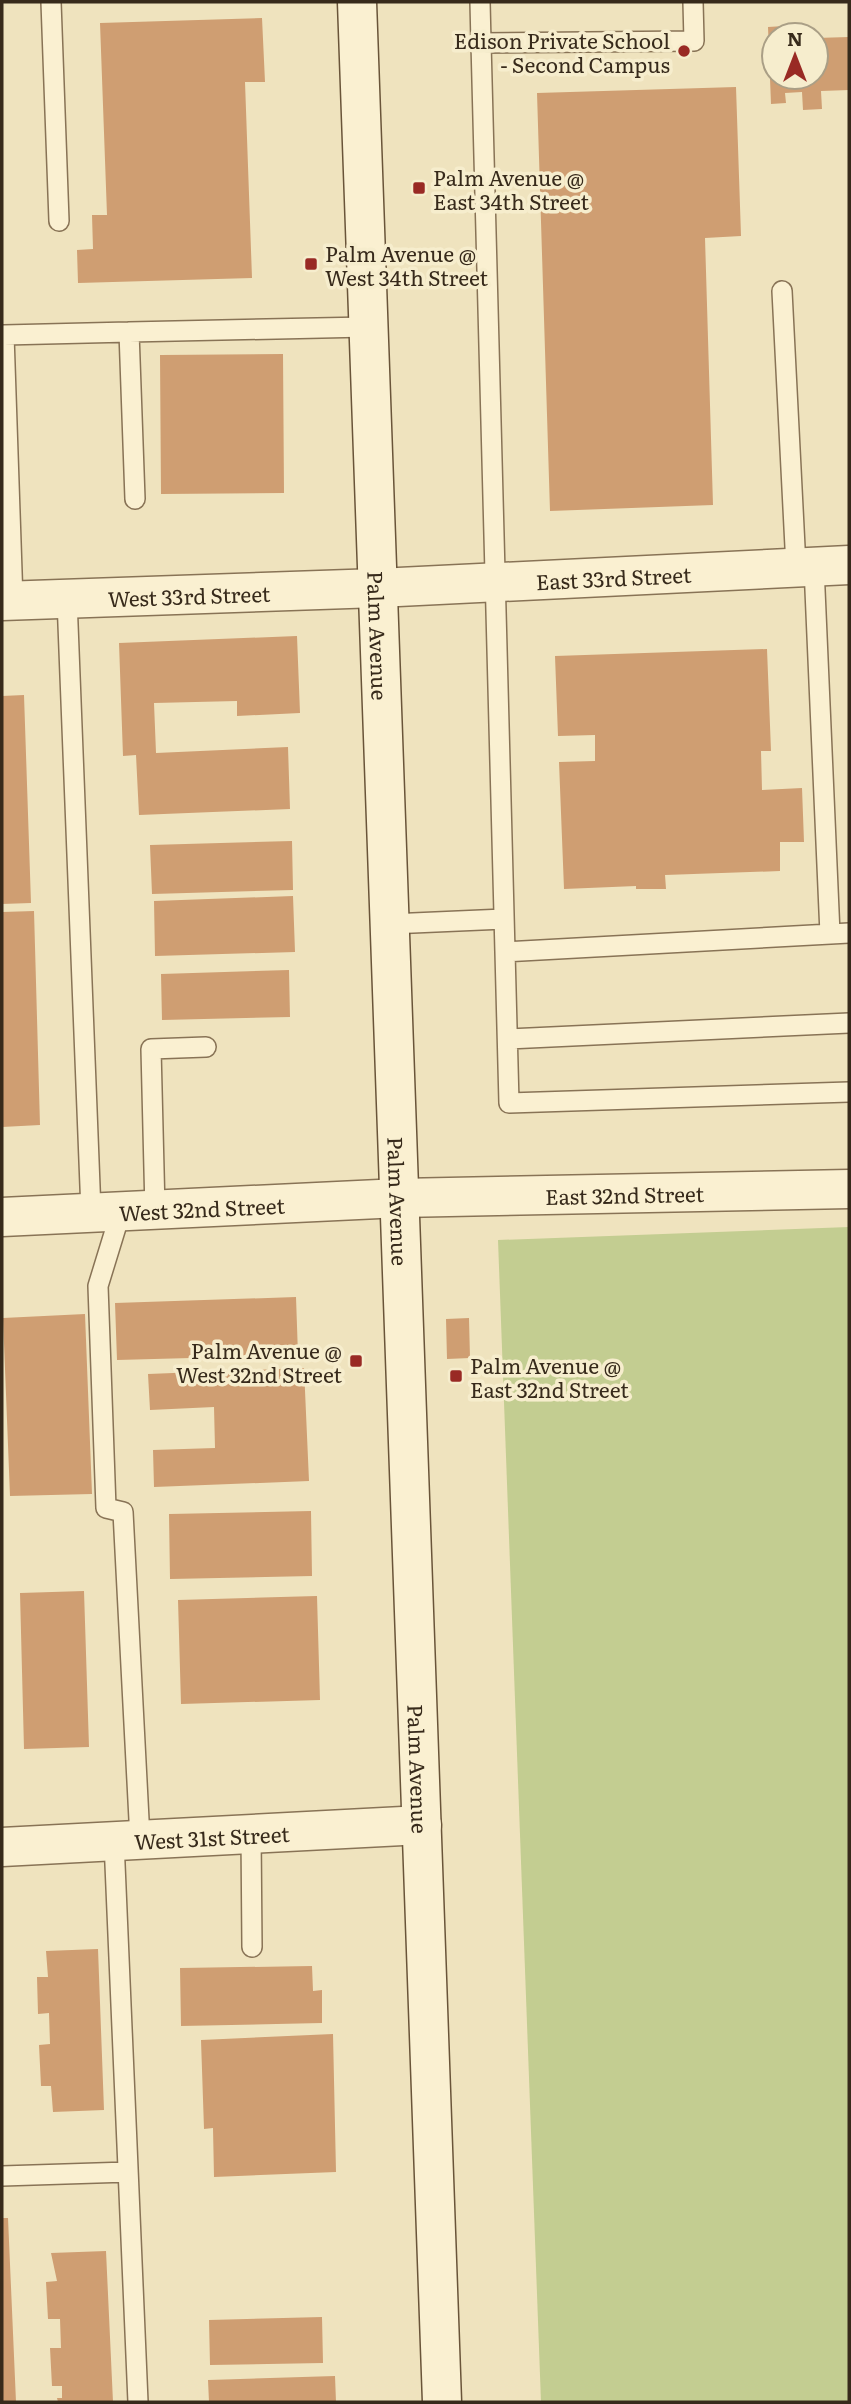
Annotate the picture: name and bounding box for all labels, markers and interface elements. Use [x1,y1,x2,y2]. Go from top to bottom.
north arrow [760,21,830,91]
place label: Edison Private School - Second Campus [454,24,670,79]
text: N [787,24,803,52]
marker: Edison Private School - Second Campus [676,43,692,59]
place label: Palm Avenue @ East 34th Street [433,161,589,216]
marker: Palm Avenue @ East 34th Street [411,180,427,196]
place label: Palm Avenue @ West 34th Street [325,237,489,292]
marker: Palm Avenue @ West 34th Street [303,256,319,272]
street label: East 33rd Street [535,557,692,596]
street label: Palm Avenue [362,570,397,701]
street label: West 33rd Street [107,576,271,613]
street label: Palm Avenue [382,1136,417,1266]
street label: East 32nd Street [545,1176,705,1211]
street label: West 32nd Street [118,1188,286,1227]
place label: Palm Avenue @ West 32nd Street [176,1334,343,1389]
place label: Palm Avenue @ East 32nd Street [470,1349,629,1404]
marker: Palm Avenue @ West 32nd Street [348,1353,364,1369]
marker: Palm Avenue @ East 32nd Street [448,1368,464,1384]
street label: Palm Avenue [402,1704,437,1834]
street label: West 31st Street [133,1816,291,1856]

